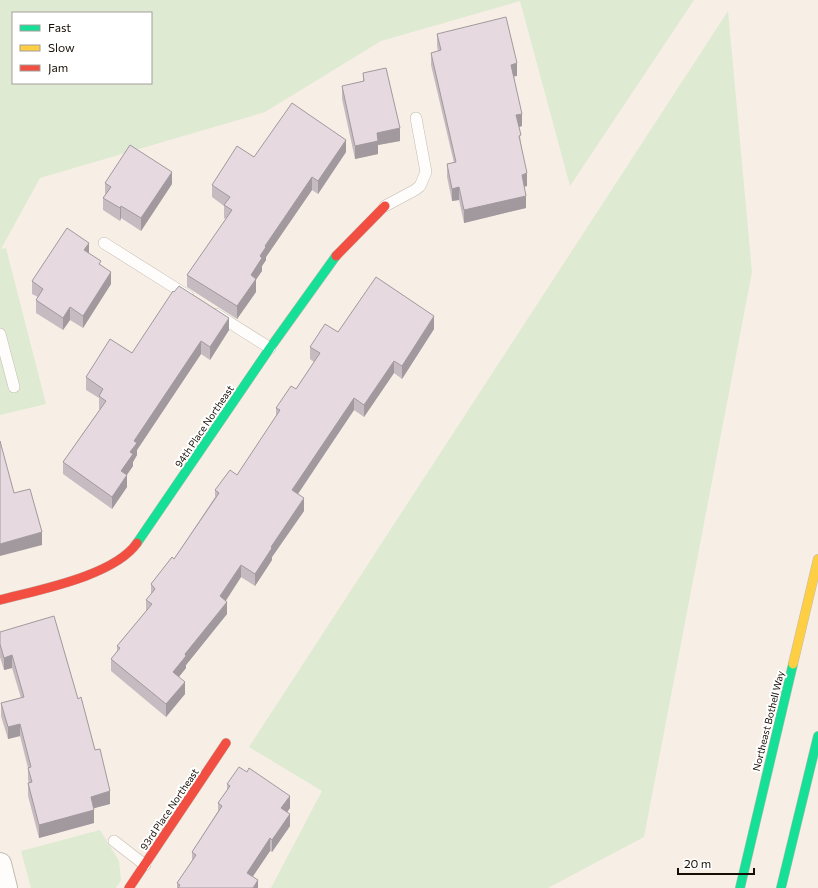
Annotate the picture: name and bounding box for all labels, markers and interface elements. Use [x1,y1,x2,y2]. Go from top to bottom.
legend [12,12,152,84]
text: Fast [48,20,71,34]
text: Slow [48,40,75,54]
text: Jam [48,60,68,75]
street label: 94th Place Northeast [172,383,236,469]
street label: Northeast Bothell Way [750,670,786,772]
street label: 93rd Place Northeast [137,766,201,852]
scale bar [678,850,754,876]
text: 20 m [684,856,711,870]

